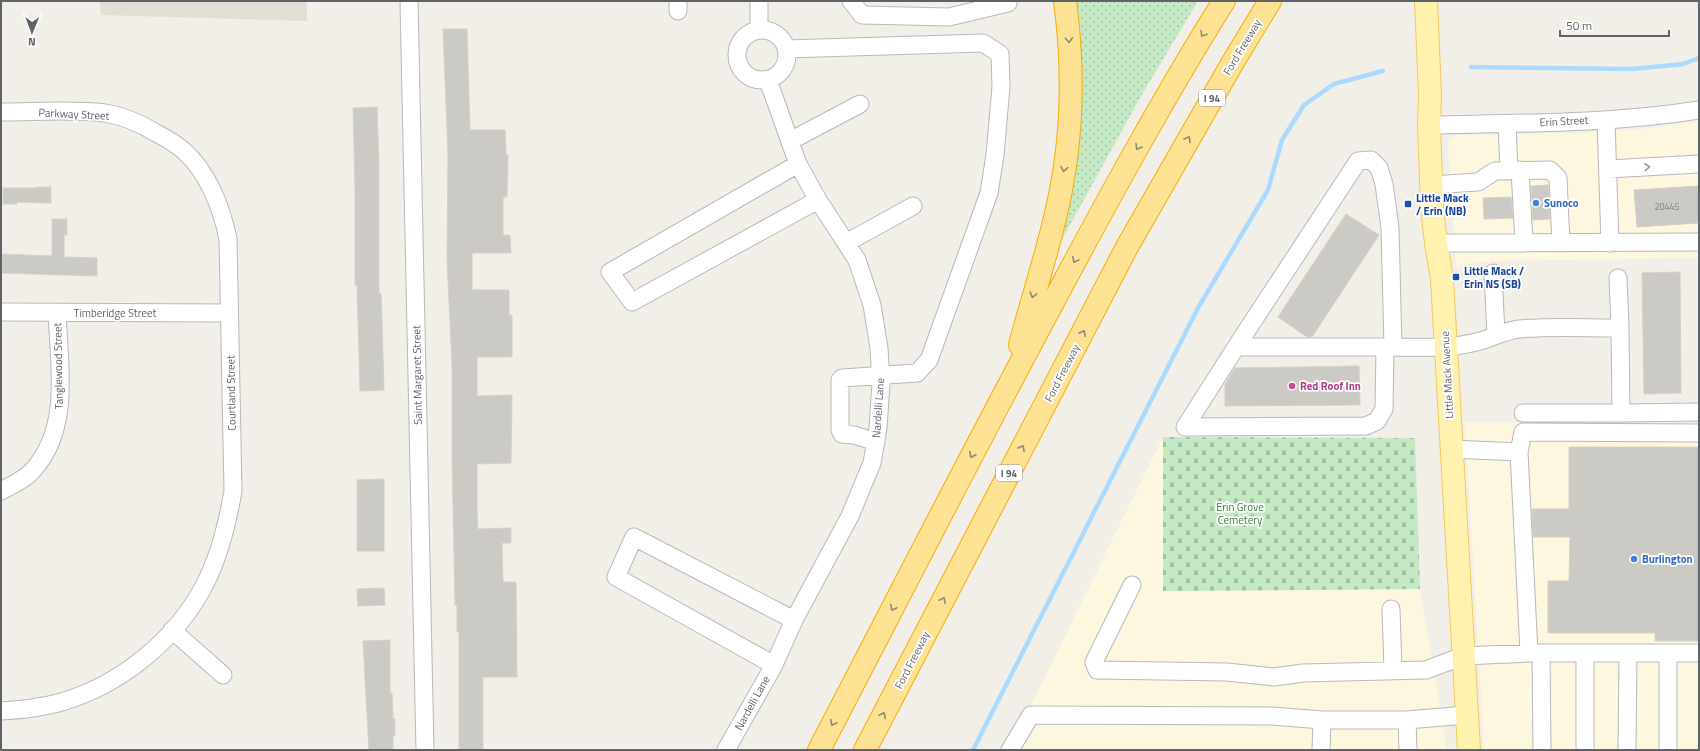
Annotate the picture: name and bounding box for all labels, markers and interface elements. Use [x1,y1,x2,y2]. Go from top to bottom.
north arrow [12,12,52,52]
scale bar [1560,12,1669,38]
street label: Ford Freeway [1219,15,1265,78]
text: 50 m [1566,16,1592,35]
one-way arrow [1200,30,1208,37]
text: N [28,34,36,50]
one-way arrow [1065,37,1074,43]
road number: I 94 [1199,90,1225,106]
street label: Parkway Street [38,104,110,124]
street label: Erin Street [1539,112,1589,130]
one-way arrow [1184,135,1191,143]
one-way arrow [1135,142,1142,150]
one-way arrow [1644,163,1650,171]
one-way arrow [1061,166,1069,172]
place label: Little Mack / Erin (NB) [1416,190,1469,219]
place label: Sunoco [1544,195,1579,211]
marker: Sunoco [1531,198,1541,208]
marker: Little Mack / Erin (NB) [1403,199,1413,209]
house number: 20445 [1654,200,1680,213]
one-way arrow [1072,256,1080,264]
place label: Little Mack / Erin NS (SB) [1464,263,1524,292]
marker: Little Mack / Erin NS (SB) [1451,272,1461,282]
one-way arrow [1029,292,1038,299]
street label: Timberidge Street [74,305,157,321]
street label: Tanglewood Street [49,323,67,409]
street label: Saint Margaret Street [408,325,426,425]
one-way arrow [1078,329,1086,337]
street label: Little Mack Avenue [1437,330,1457,419]
street label: Ford Freeway [1041,341,1084,405]
street label: Courtland Street [222,355,240,431]
street label: Nardelli Lane [868,377,888,439]
place label: Red Roof Inn [1300,378,1361,394]
marker: Red Roof Inn [1287,381,1297,391]
one-way arrow [1018,444,1025,452]
one-way arrow [969,451,977,458]
road number: I 94 [996,465,1022,481]
park label: Erin Grove Cemetery [1216,499,1264,528]
place label: Burlington [1642,551,1693,567]
marker: Burlington [1629,554,1639,564]
one-way arrow [938,597,946,604]
one-way arrow [890,603,897,611]
street label: Ford Freeway [891,628,934,692]
street label: Nardelli Lane [730,672,774,733]
one-way arrow [878,712,886,720]
one-way arrow [830,719,837,726]

